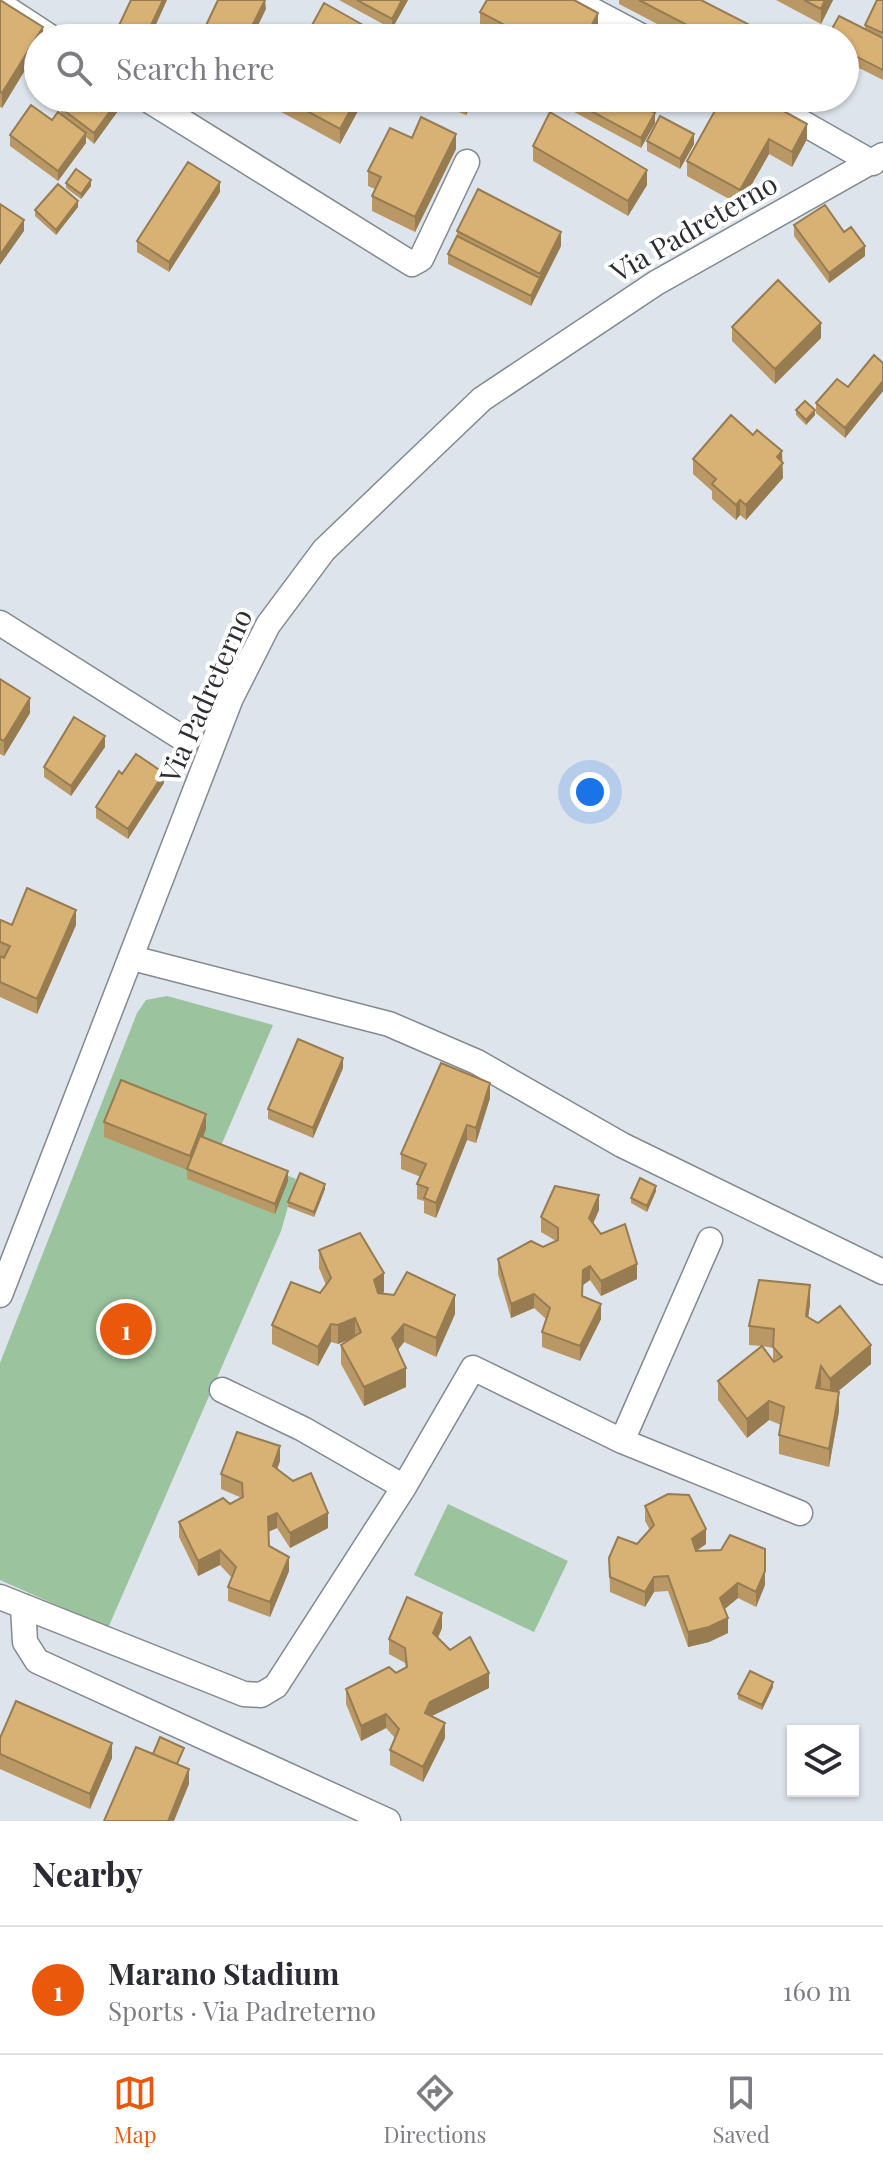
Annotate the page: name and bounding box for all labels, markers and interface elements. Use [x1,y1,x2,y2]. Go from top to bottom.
search box [24,24,859,112]
icon: search [52,46,96,90]
text: Search here [116,48,275,88]
street label: Via Padreterno [602,164,783,290]
street label: Via Padreterno [149,603,260,789]
your location [570,772,610,812]
pin: 1 [100,1299,152,1359]
map controls [787,1725,859,1797]
button: layers [787,1725,859,1797]
text: Nearby [32,1850,143,1896]
text: Marano Stadium [108,1953,339,1993]
text: 1 [53,1973,63,2008]
text: 160 m [783,1973,851,2008]
text: Sports · Via Padreterno [108,1993,376,2028]
tab: Map [113,2071,157,2149]
tab: Directions [383,2071,486,2149]
tab: Saved [713,2071,770,2149]

